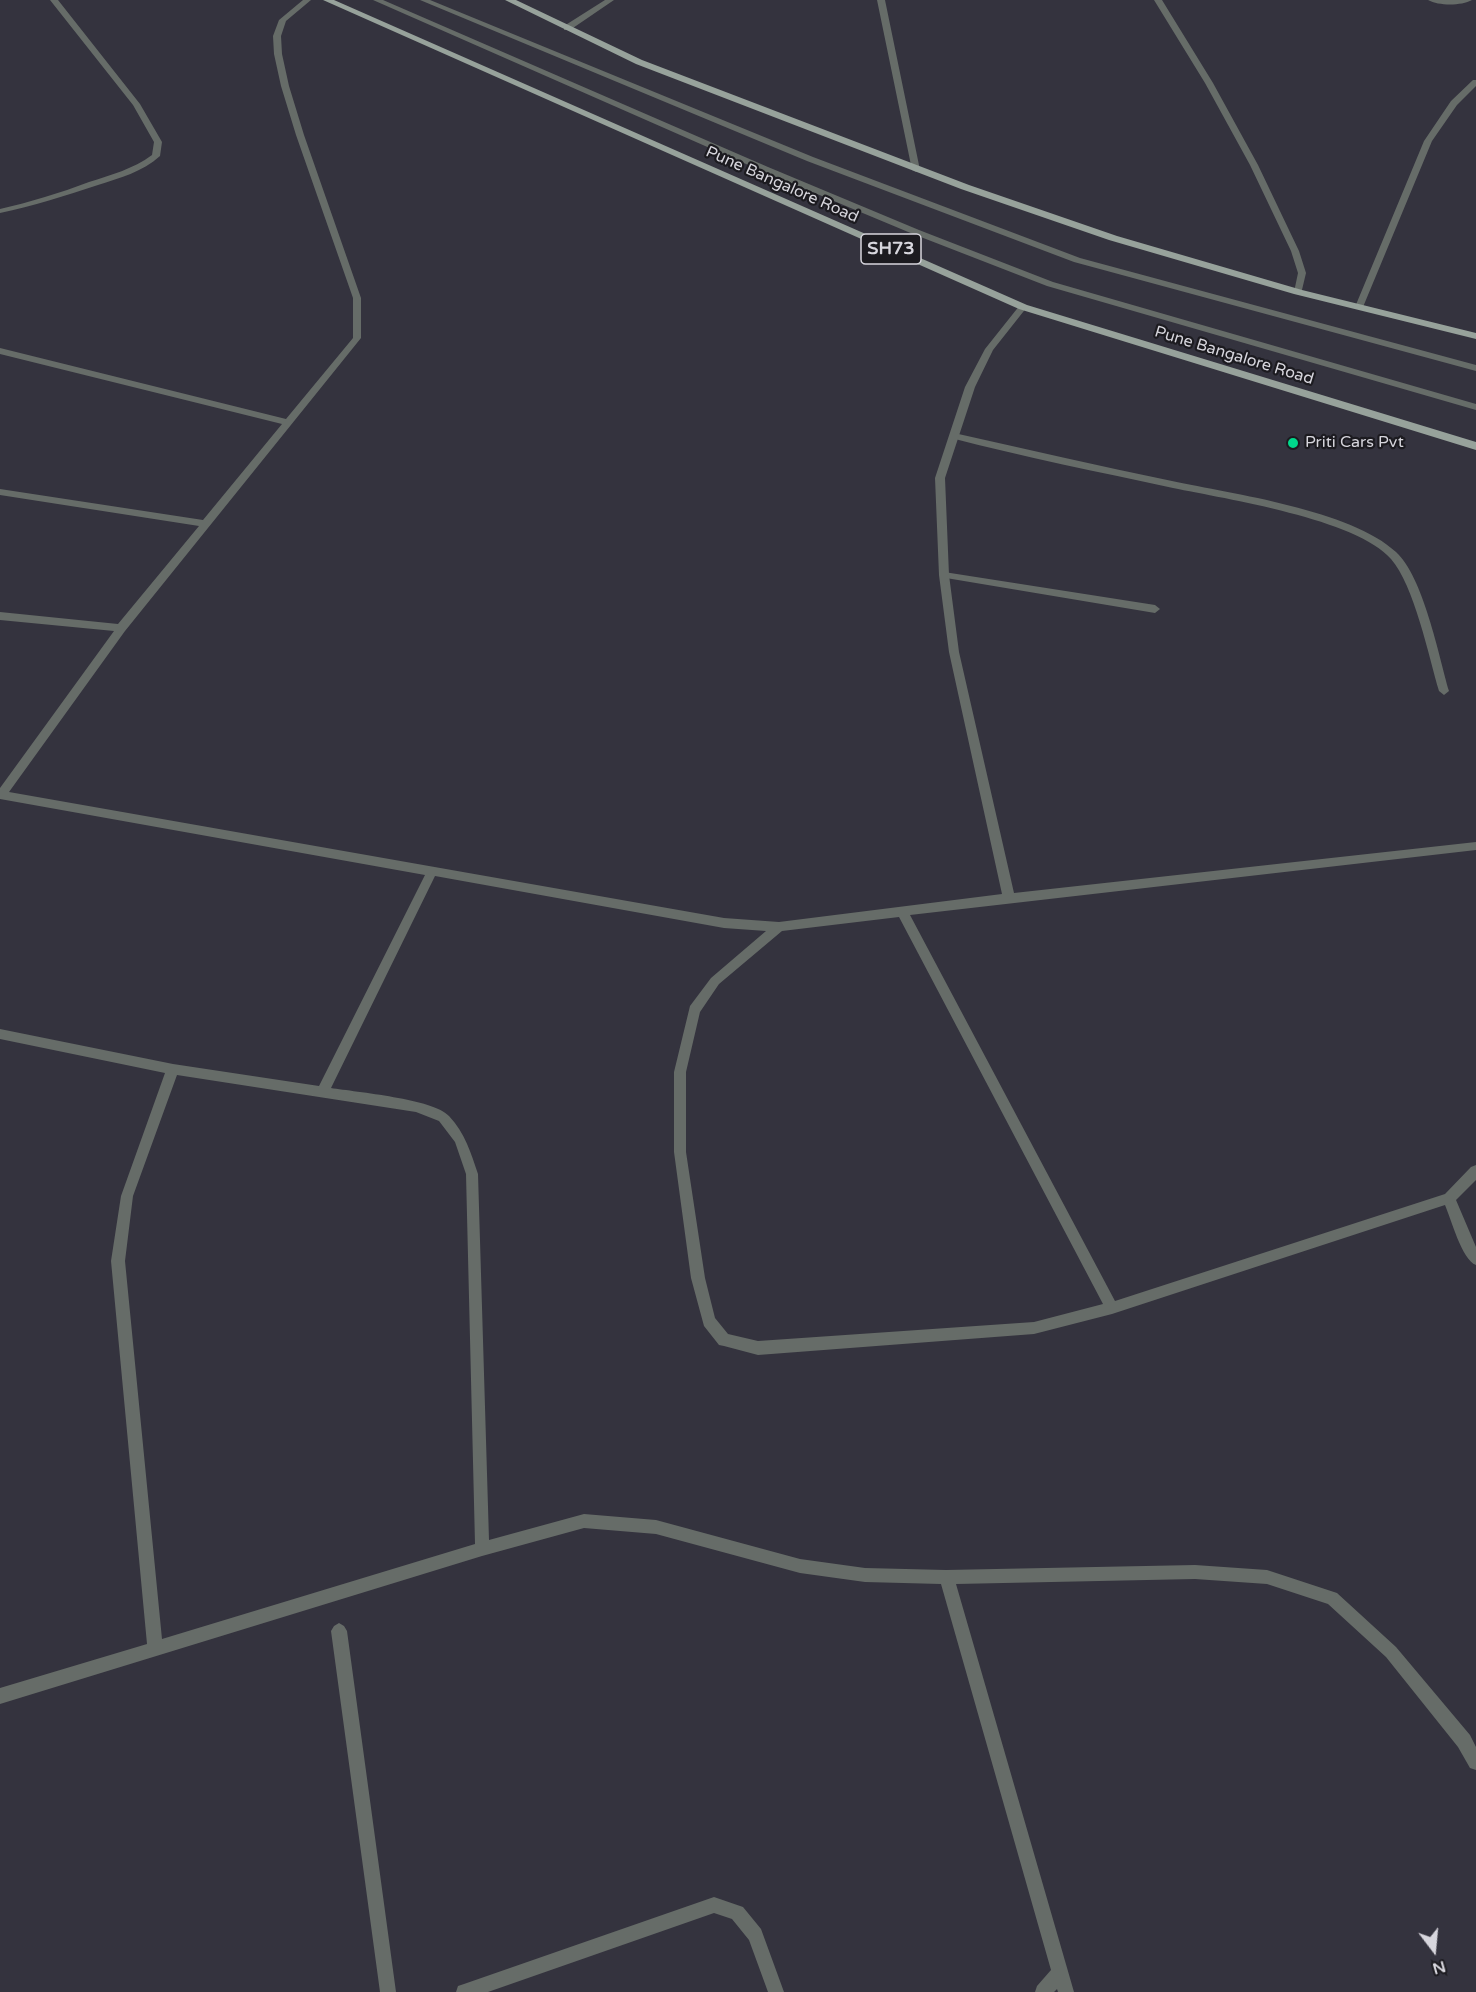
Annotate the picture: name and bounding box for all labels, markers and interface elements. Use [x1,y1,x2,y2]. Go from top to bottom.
street label: Pune Bangalore Road [703,143,861,227]
road number: SH73 [861,234,921,264]
street label: Pune Bangalore Road [1152,323,1316,389]
place label: Priti Cars Pvt [1305,433,1404,453]
marker: Priti Cars Pvt [1286,436,1300,450]
north arrow [1404,1920,1464,1980]
text: N [1430,1956,1448,1979]

